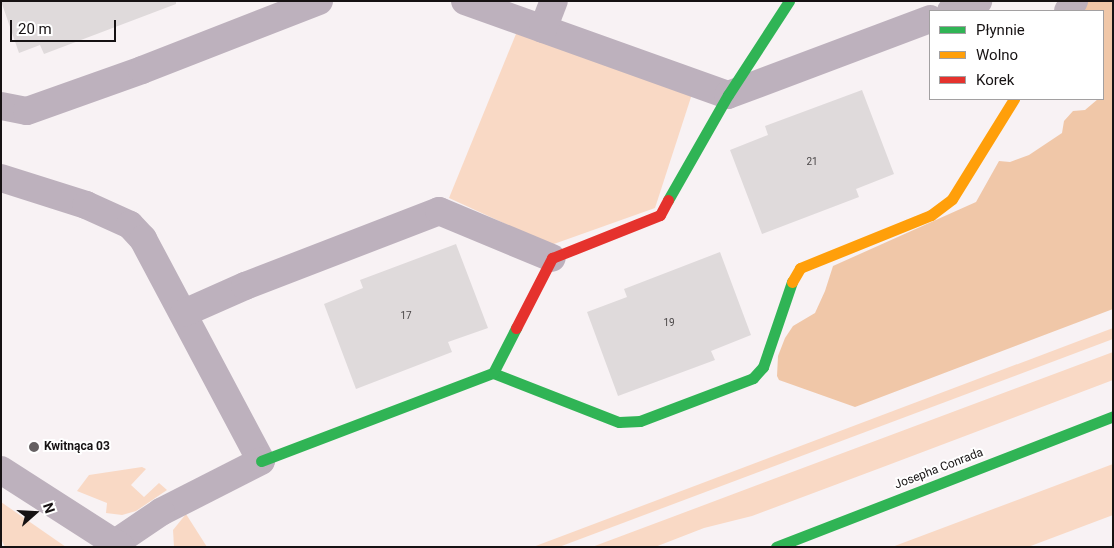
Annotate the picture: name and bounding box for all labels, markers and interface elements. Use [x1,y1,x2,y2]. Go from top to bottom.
scale bar [12,10,119,42]
legend [929,10,1104,100]
text: 20 m [18,20,52,38]
text: Płynnie [976,21,1025,39]
text: Wolno [976,46,1018,64]
text: Korek [976,71,1014,89]
house number: 21 [806,156,818,168]
house number: 17 [400,310,412,322]
house number: 19 [663,317,675,329]
place label: Kwitnąca 03 [44,440,110,454]
marker: Kwitnąca 03 [28,441,40,453]
street label: Josepha Conrada [893,445,985,493]
north arrow [10,488,60,538]
text: N [40,501,58,515]

